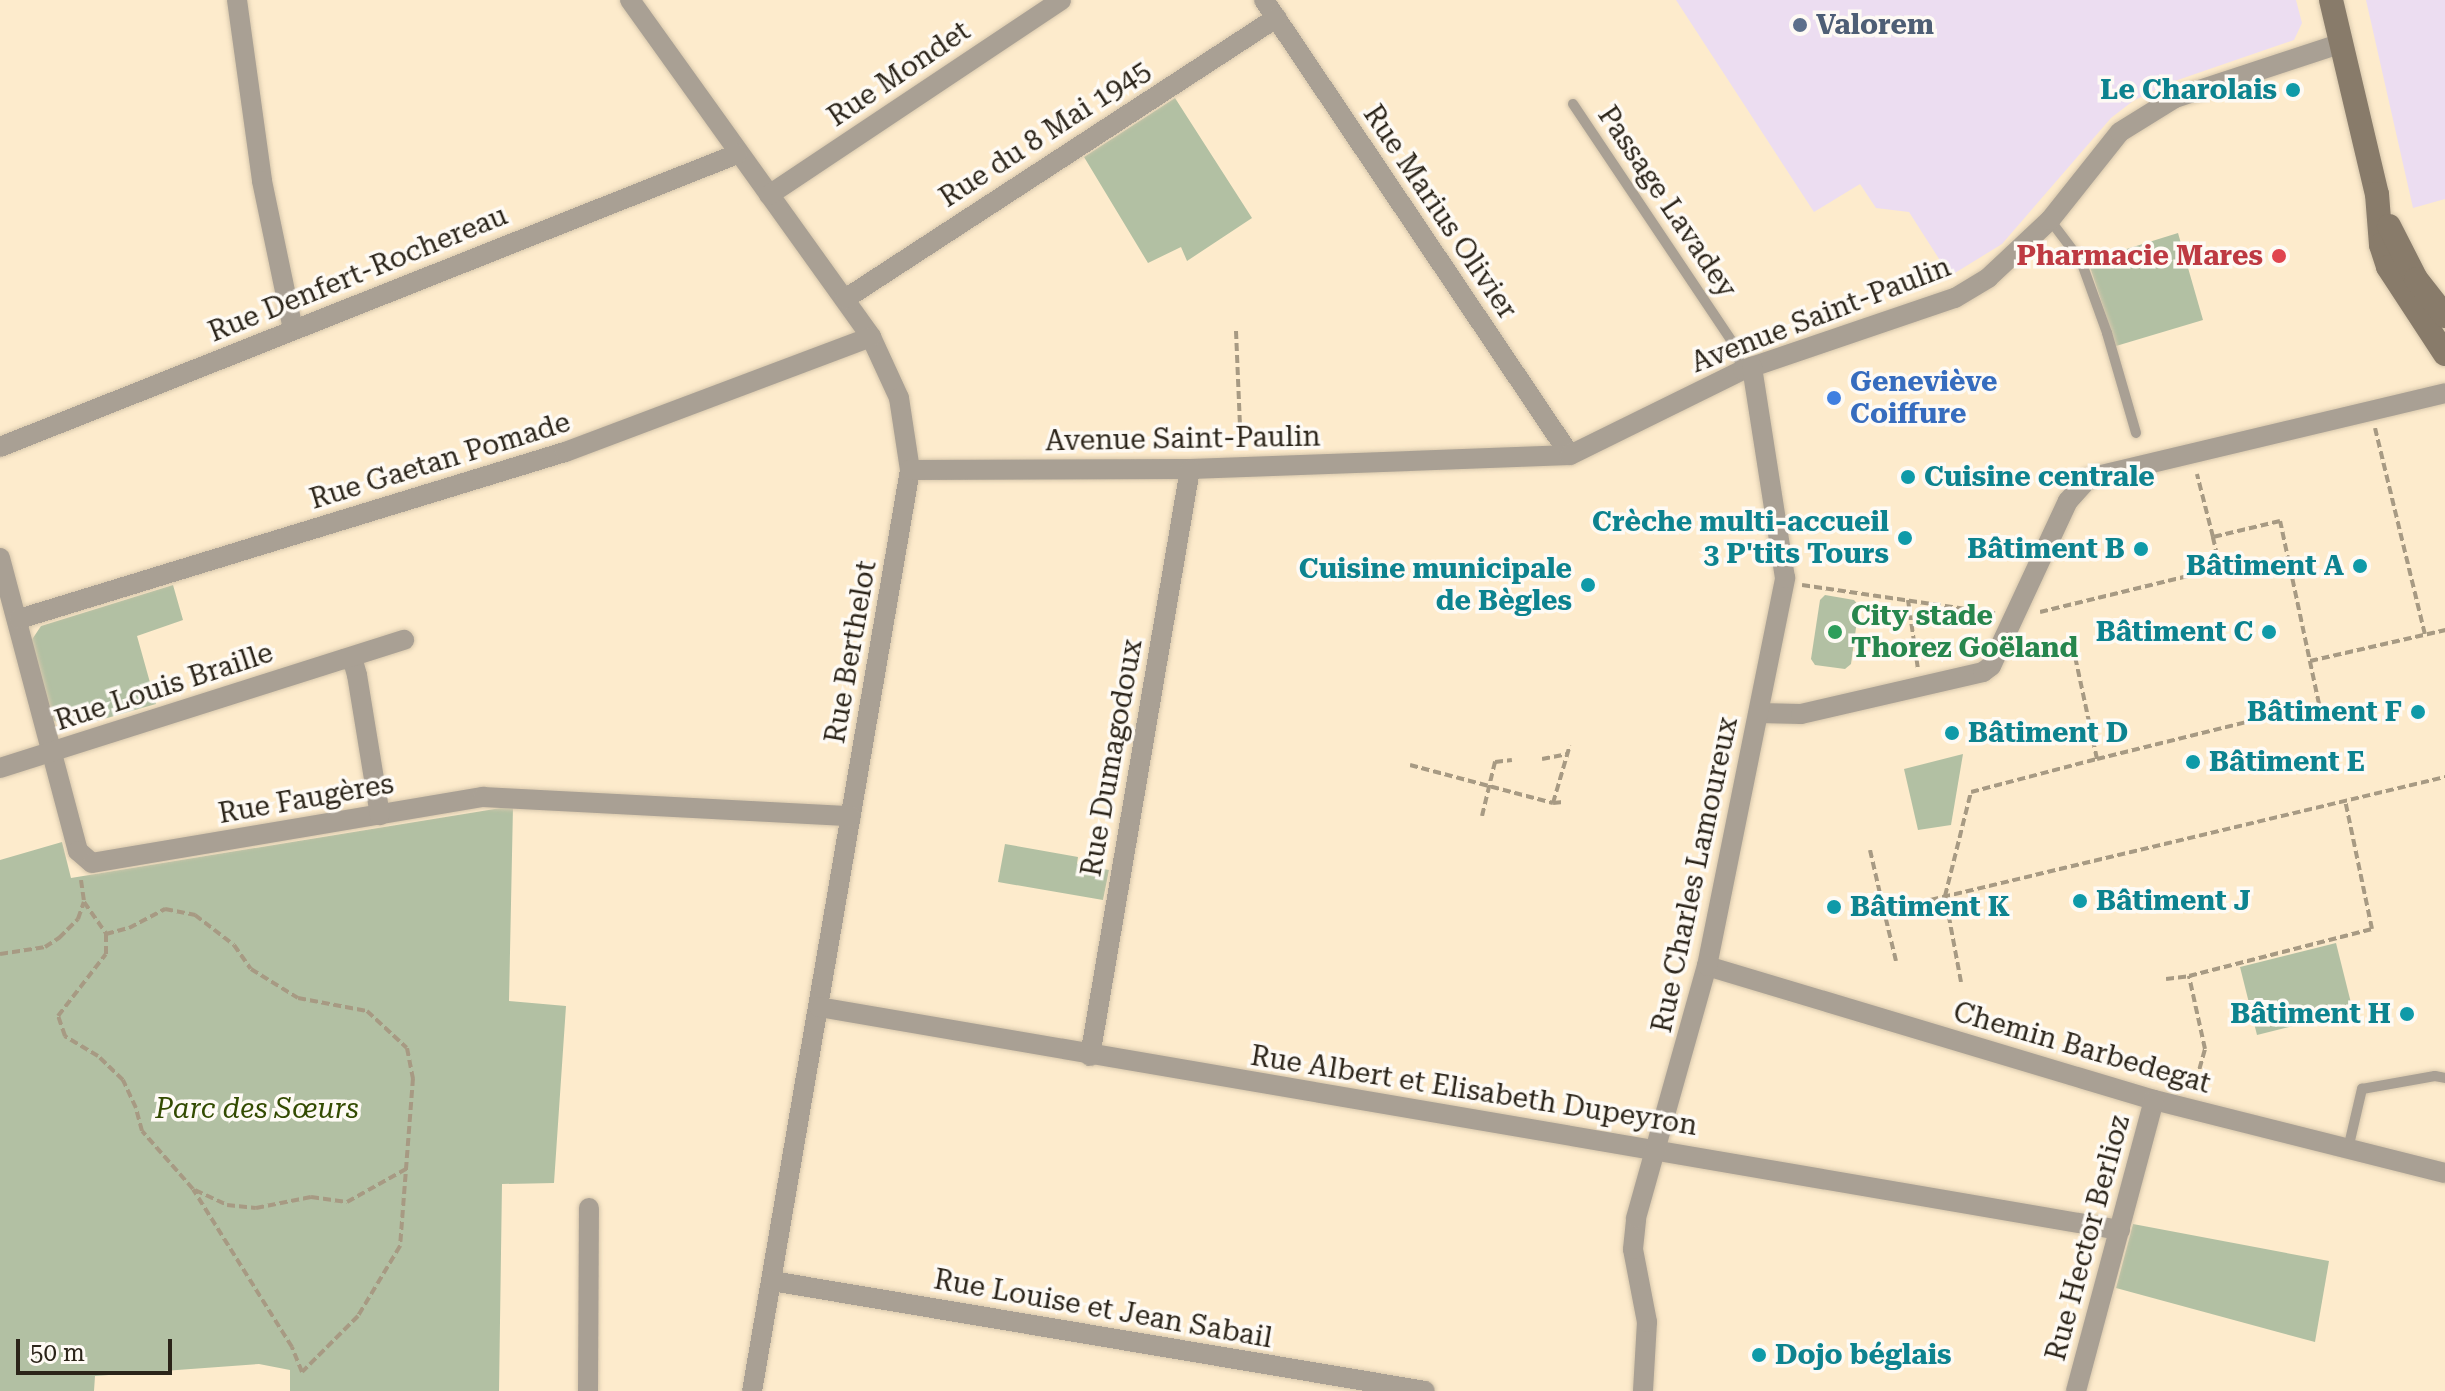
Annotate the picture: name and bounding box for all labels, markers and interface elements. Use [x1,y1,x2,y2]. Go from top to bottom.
place label: Valorem [1816,8,1934,42]
street label: Rue Mondet [822,14,976,134]
marker: Valorem [1791,16,1809,34]
street label: Rue du 8 Mai 1945 [933,53,1157,215]
place label: Le Charolais [2100,73,2277,107]
marker: Le Charolais [2284,81,2302,99]
street label: Rue Marius Olivier [1356,99,1524,325]
street label: Passage Lavadey [1590,100,1744,304]
street label: Rue Denfert-Rochereau [204,199,512,349]
place label: Pharmacie Mares [2016,239,2263,273]
marker: Pharmacie Mares [2270,247,2288,265]
street label: Avenue Saint-Paulin [1686,250,1956,380]
place label: Geneviève Coiffure [1850,365,1997,431]
marker: Geneviève Coiffure [1825,389,1843,407]
street label: Rue Gaetan Pomade [306,405,574,517]
street label: Avenue Saint-Paulin [1045,420,1321,458]
place label: Cuisine centrale [1924,460,2155,494]
marker: Cuisine centrale [1899,468,1917,486]
place label: Crèche multi-accueil 3 P'tits Tours [1592,505,1889,571]
marker: Crèche multi-accueil 3 P'tits Tours [1896,529,1914,547]
place label: Bâtiment B [1967,532,2125,566]
marker: Bâtiment B [2132,540,2150,558]
place label: Bâtiment A [2186,549,2344,583]
place label: Cuisine municipale de Bègles [1299,552,1572,618]
marker: Bâtiment A [2351,557,2369,575]
street label: Rue Berthelot [818,558,884,746]
marker: Cuisine municipale de Bègles [1579,576,1597,594]
place label: City stade Thorez Goëland [1851,599,2078,665]
place label: Bâtiment C [2096,615,2253,649]
marker: City stade Thorez Goëland [1826,623,1844,641]
marker: Bâtiment C [2260,623,2278,641]
street label: Rue Louis Braille [51,636,277,738]
street label: Rue Dumagodoux [1075,637,1149,879]
place label: Bâtiment F [2247,695,2402,729]
marker: Bâtiment F [2409,703,2427,721]
street label: Rue Charles Lamoureux [1645,714,1745,1036]
place label: Bâtiment D [1968,716,2128,750]
marker: Bâtiment D [1943,724,1961,742]
place label: Bâtiment E [2209,745,2365,779]
marker: Bâtiment E [2184,753,2202,771]
street label: Rue Faugères [216,767,396,831]
place label: Bâtiment J [2096,884,2251,918]
place label: Bâtiment K [1850,890,2010,924]
marker: Bâtiment J [2071,892,2089,910]
marker: Bâtiment K [1825,898,1843,916]
street label: Chemin Barbedegat [1950,995,2214,1101]
place label: Bâtiment H [2230,997,2391,1031]
marker: Bâtiment H [2398,1005,2416,1023]
street label: Rue Albert et Elisabeth Dupeyron [1248,1039,1700,1143]
park label: Parc des Sœurs [155,1092,359,1126]
street label: Rue Hector Berlioz [2039,1112,2137,1364]
street label: Rue Louise et Jean Sabail [931,1263,1275,1355]
scale bar [20,1323,176,1373]
place label: Dojo béglais [1775,1338,1951,1372]
text: 50 m [30,1339,85,1367]
marker: Dojo béglais [1750,1346,1768,1364]

